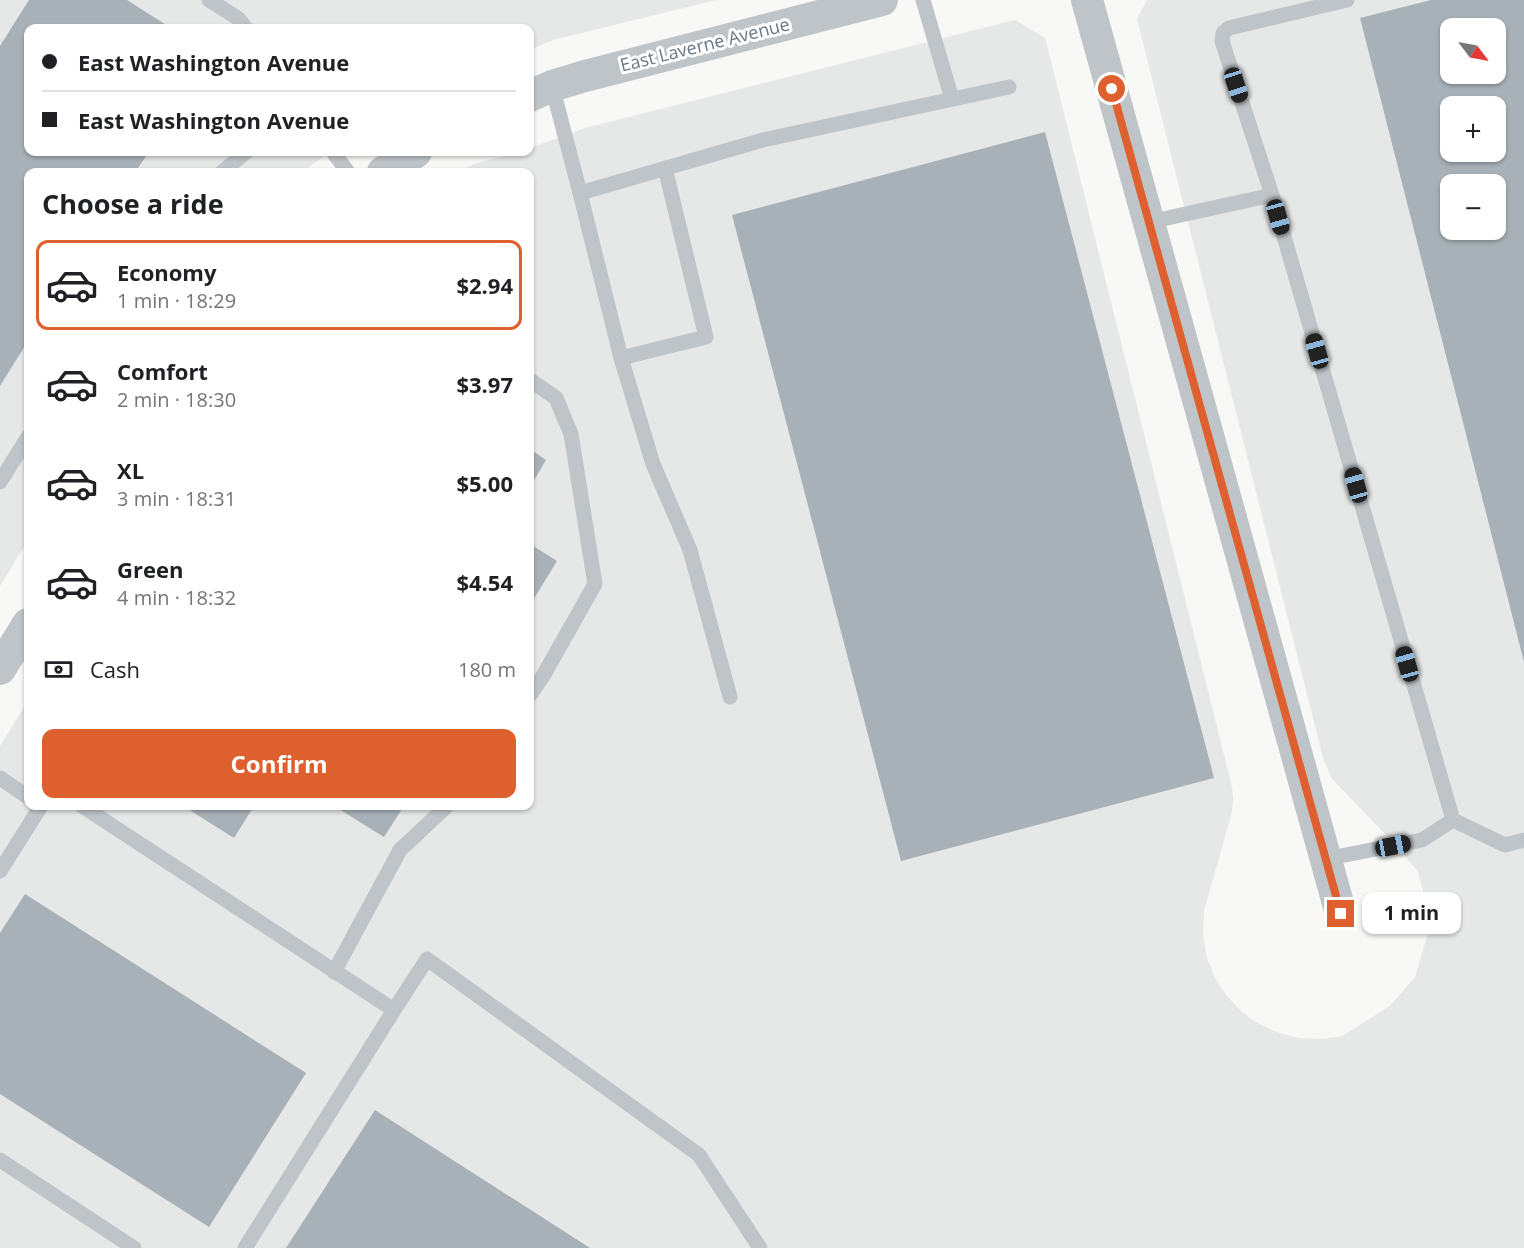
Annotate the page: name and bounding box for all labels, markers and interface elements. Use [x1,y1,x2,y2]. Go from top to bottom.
street label: East Laverne Avenue [617,11,792,77]
north arrow [1440,18,1506,84]
map controls [1440,18,1506,240]
text: East Washington Avenue [78,47,349,77]
car [1222,65,1250,105]
route start [1098,75,1125,102]
button: + [1440,96,1506,162]
text: East Washington Avenue [78,105,349,135]
button: − [1440,174,1506,240]
text: Choose a ride [42,185,224,222]
car [1264,197,1292,237]
text: Economy [117,257,216,287]
icon: car [45,258,99,312]
text: $2.94 [456,270,513,300]
text: 1 min · 18:29 [117,287,236,314]
car [1303,331,1331,371]
text: Comfort [117,356,208,386]
icon: car [45,357,99,411]
text: $3.97 [456,369,513,399]
text: 2 min · 18:30 [117,386,236,413]
text: XL [117,455,144,485]
icon: car [45,456,99,510]
car [1342,465,1370,505]
text: $5.00 [456,468,513,498]
text: 3 min · 18:31 [117,485,236,512]
text: Green [117,554,183,584]
icon: car [45,555,99,609]
text: $4.54 [456,567,513,597]
text: 4 min · 18:32 [117,584,236,611]
car [1393,644,1421,684]
icon: cash [42,653,75,686]
text: Cash [90,654,140,684]
text: 180 m [458,656,516,683]
button: Confirm [42,729,516,798]
car [1374,834,1412,858]
callout: 1 min [1362,893,1461,935]
text: 1 min [1384,899,1439,926]
route end [1327,900,1354,927]

